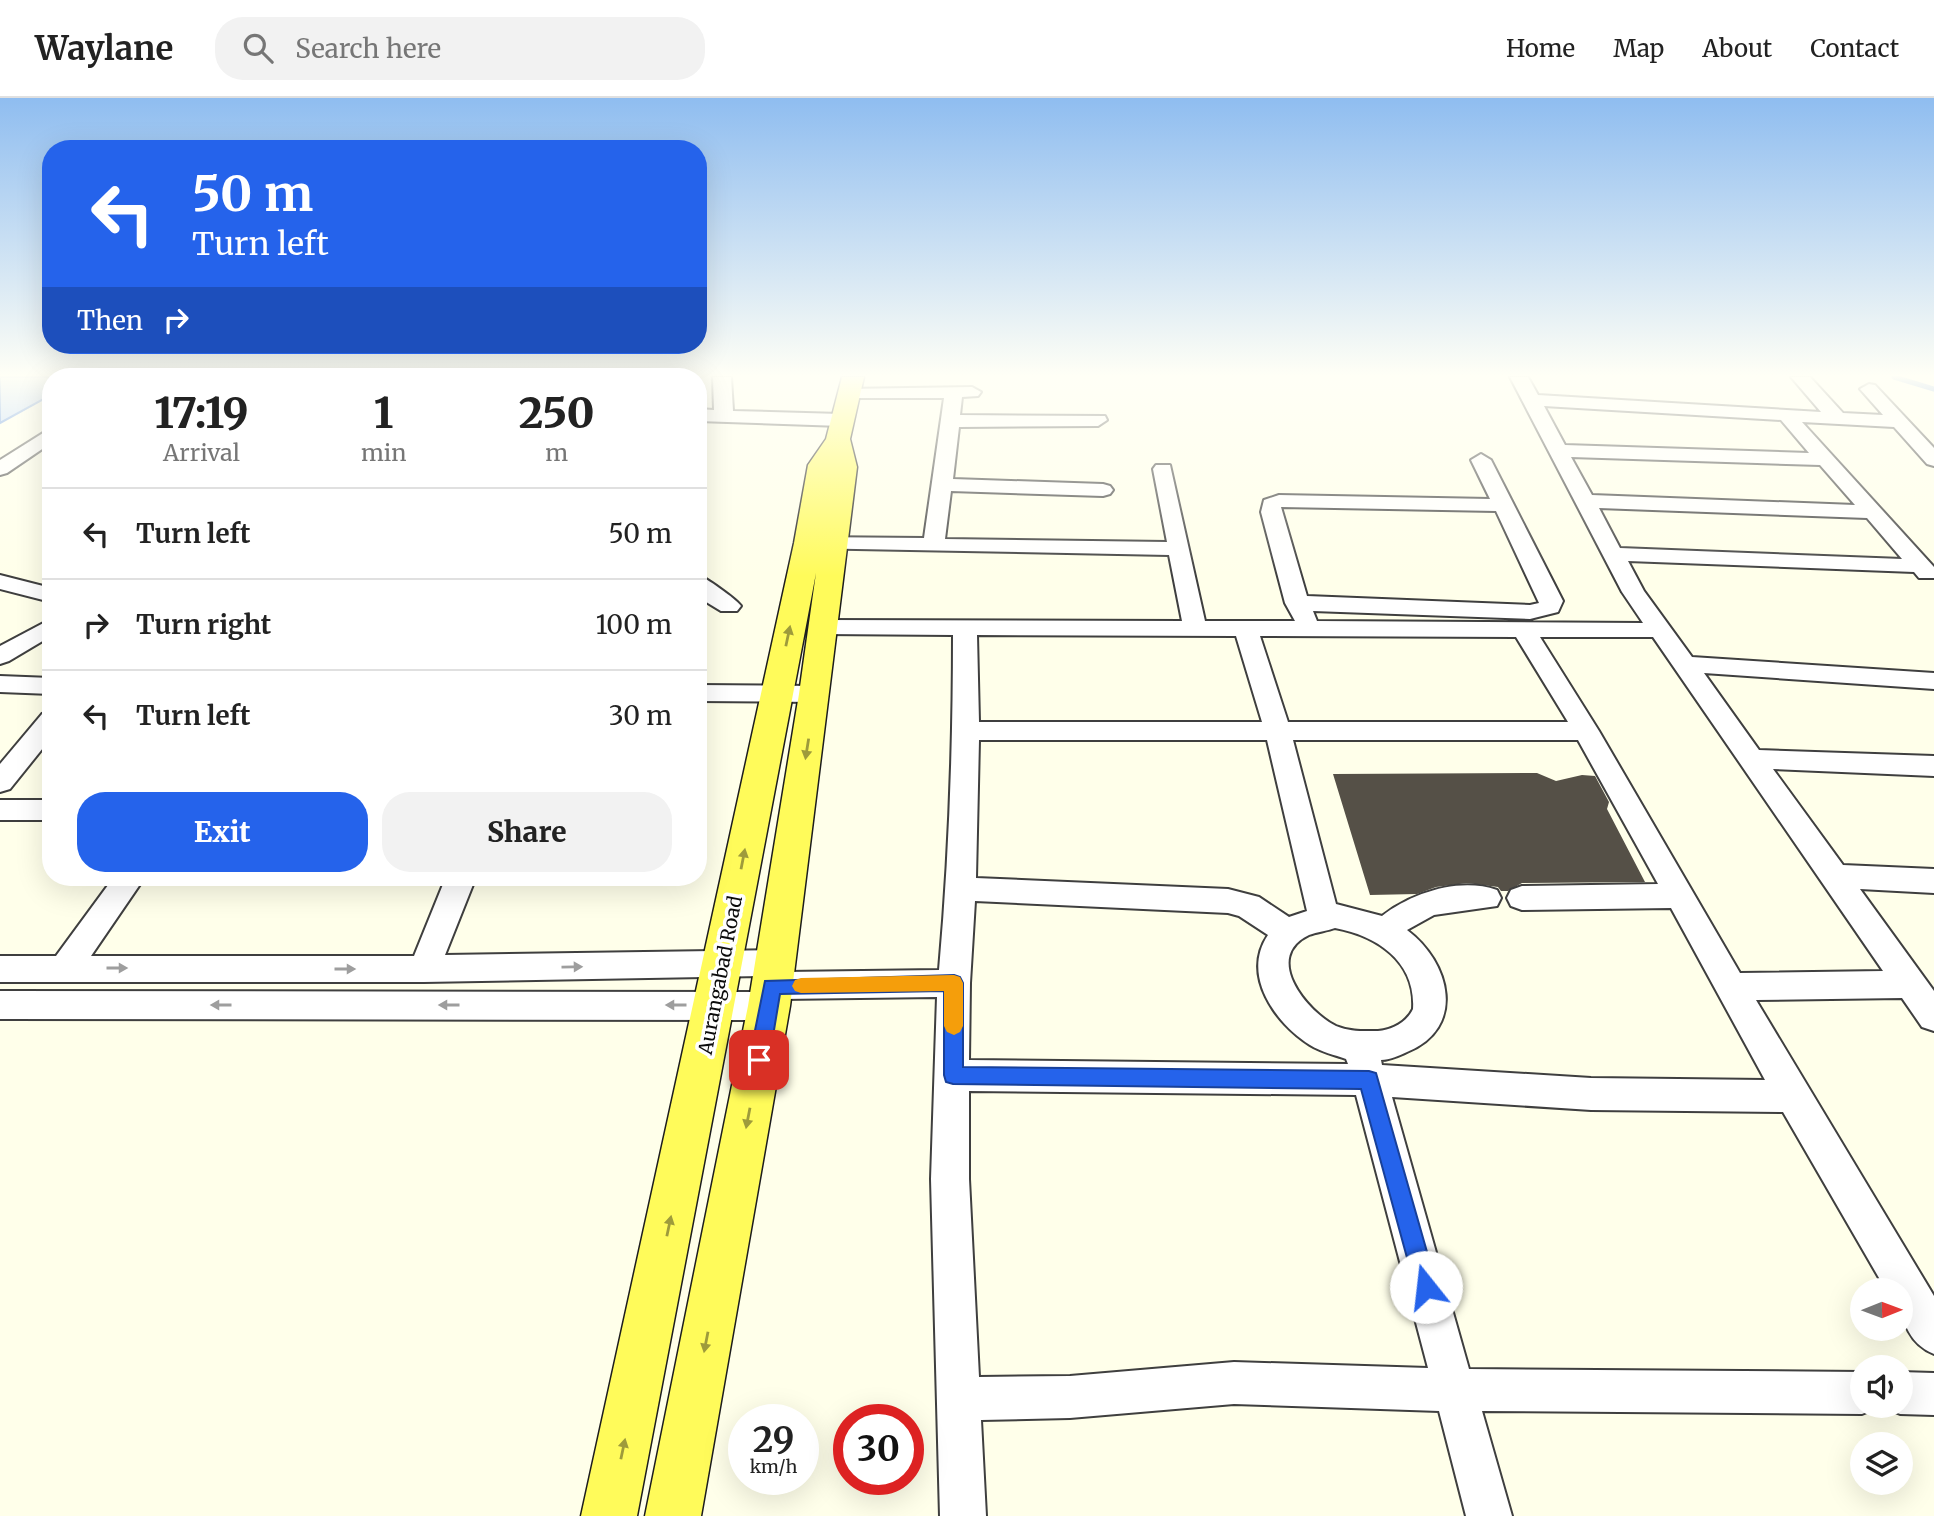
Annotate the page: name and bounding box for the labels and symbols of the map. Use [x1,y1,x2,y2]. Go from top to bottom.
one-way arrow [783,625,794,647]
one-way arrow [801,738,812,760]
one-way arrow [737,848,748,870]
street label: Aurangabad Road [693,894,747,1057]
one-way arrow [561,961,583,972]
one-way arrow [106,962,128,974]
one-way arrow [334,963,356,975]
one-way arrow [210,999,232,1011]
one-way arrow [437,999,459,1011]
one-way arrow [665,999,687,1011]
pin [729,1030,789,1090]
one-way arrow [742,1107,753,1129]
one-way arrow [664,1215,675,1237]
position arrow [1389,1250,1463,1324]
north arrow [1850,1278,1913,1340]
one-way arrow [700,1331,711,1353]
speed limit sign: 30 [833,1404,924,1495]
one-way arrow [618,1438,629,1460]

